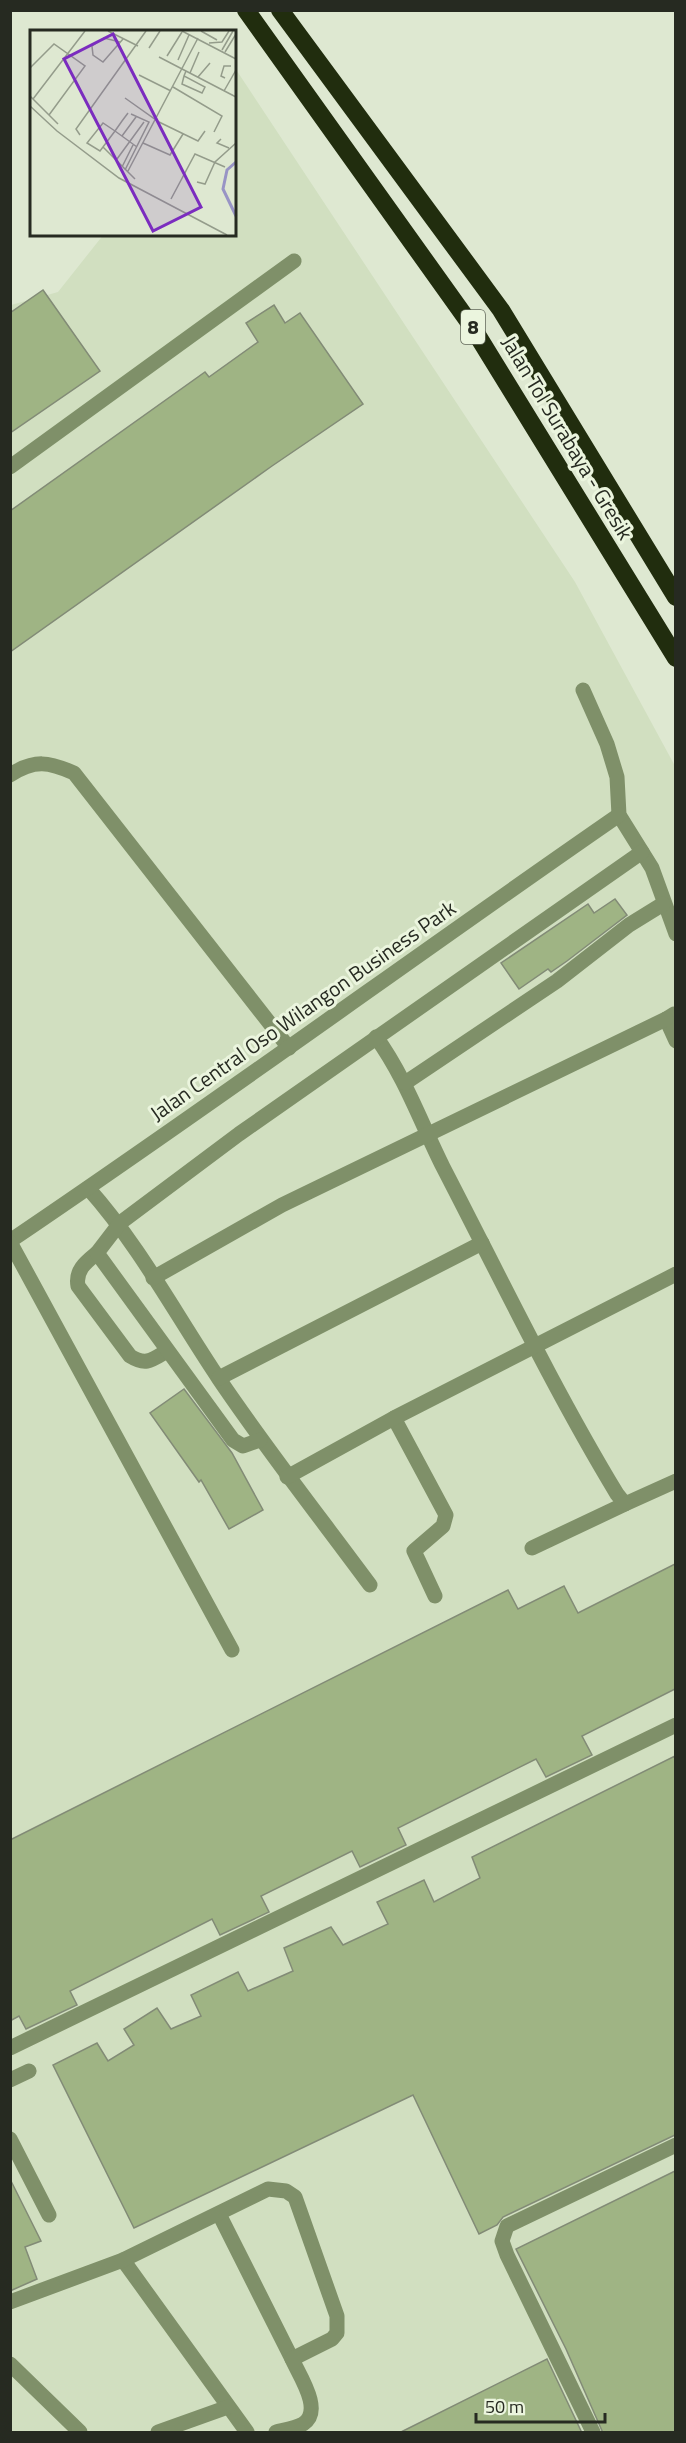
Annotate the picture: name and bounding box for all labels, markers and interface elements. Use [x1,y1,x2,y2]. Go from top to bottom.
inset map [30,30,236,236]
road number: 8 [461,310,485,344]
street label: Jalan Tol Surabaya - Gresik [494,329,642,546]
street label: Jalan Central Oso Wilangon Business Park [143,892,462,1129]
scale bar [476,2386,605,2424]
text: 50 m [485,2393,524,2420]

